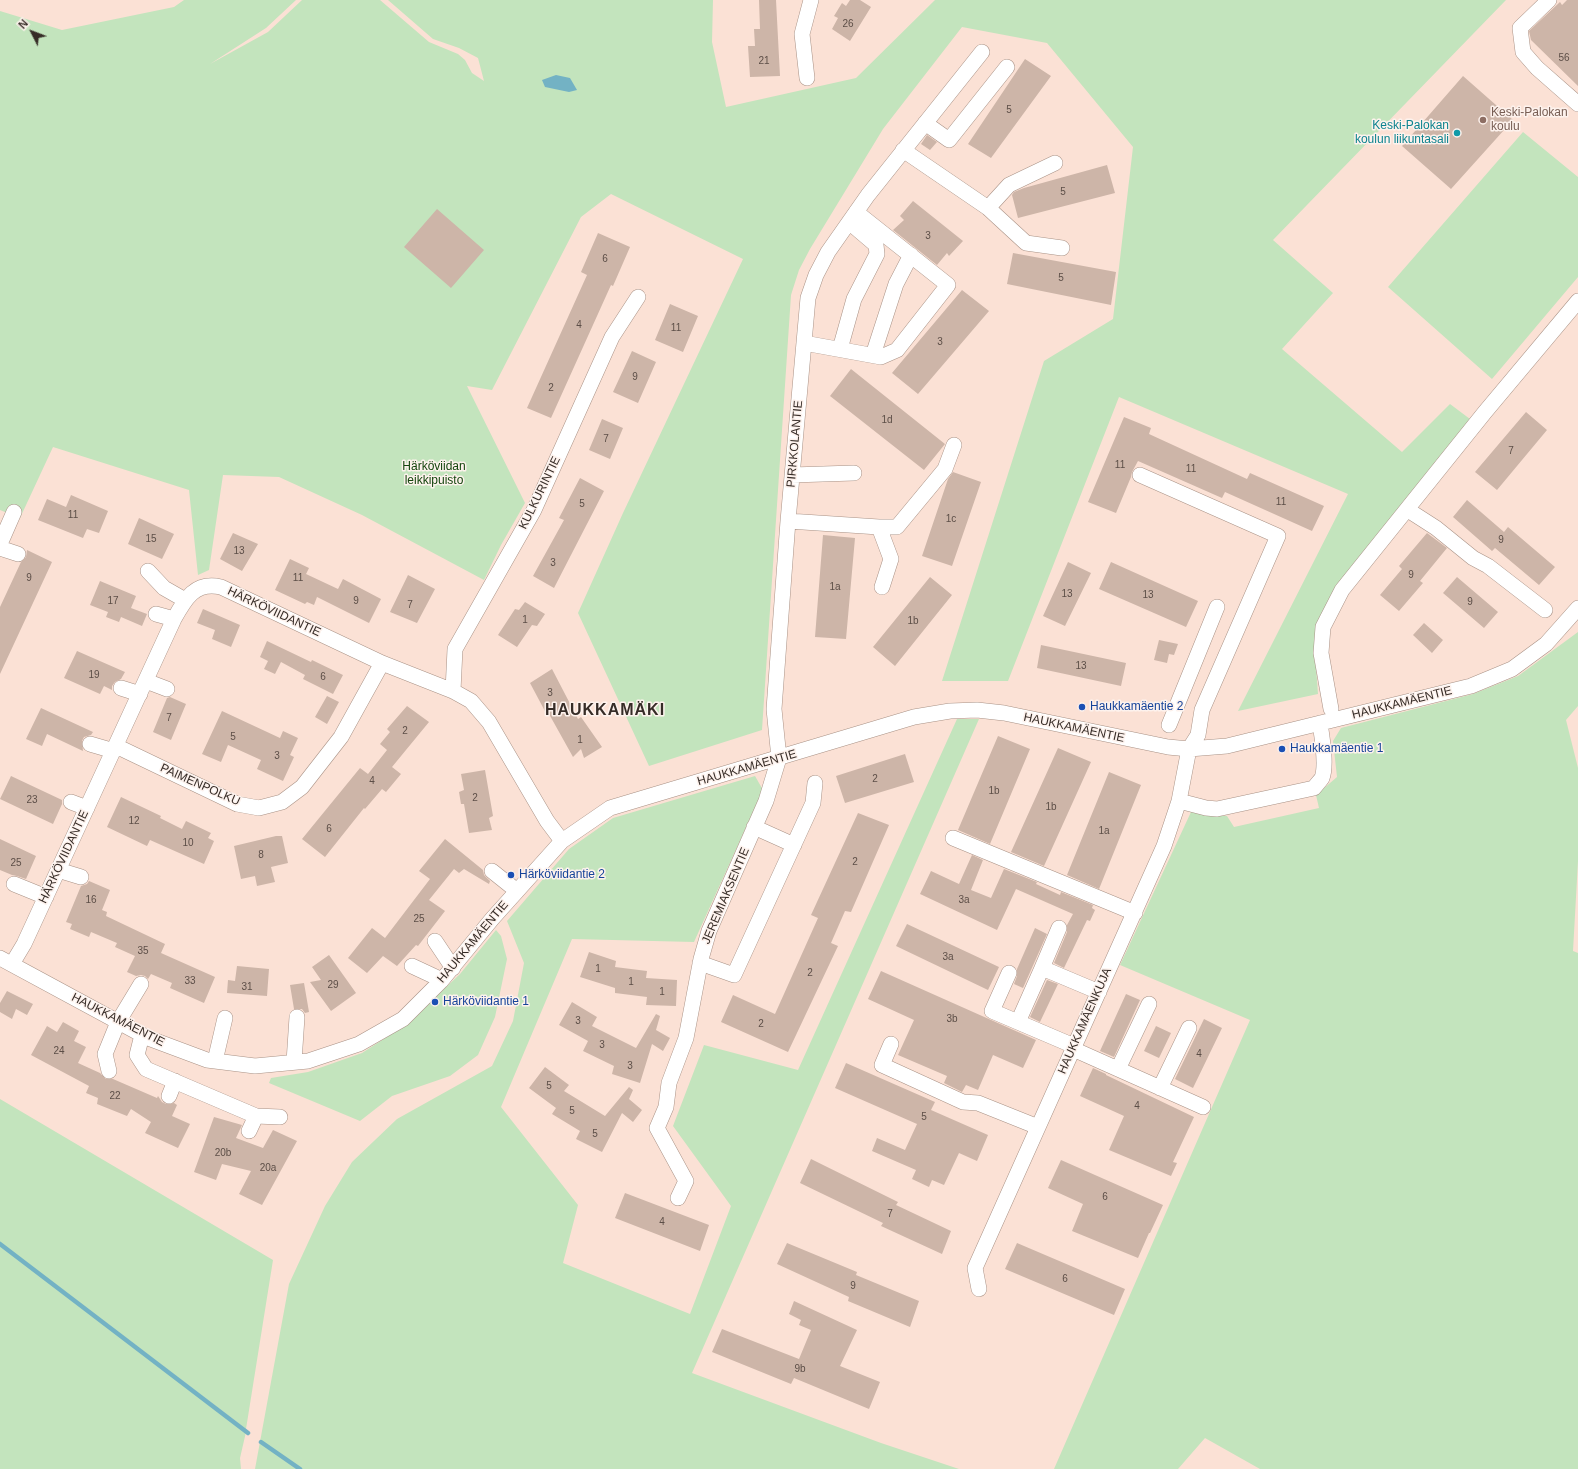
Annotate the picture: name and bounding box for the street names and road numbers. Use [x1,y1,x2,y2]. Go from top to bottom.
street label: PIRKKOLANTIE [784,400,806,488]
street label: KULKURINTIE [516,454,564,532]
street label: HÄRKÖVIIDANTIE [225,584,323,640]
street label: HAUKKAMÄENTIE [1350,684,1454,722]
street label: HAUKKAMÄENTIE [1022,710,1126,746]
street label: HAUKKAMÄENTIE [696,747,798,789]
street label: PAIMENPOLKU [158,761,242,809]
street label: HÄRKÖVIIDANTIE [36,808,92,906]
street label: JEREMIAKSENTIE [699,846,753,946]
street label: HAUKKAMÄENTIE [434,898,512,986]
street label: HAUKKAMÄENKUJA [1055,966,1115,1076]
street label: HAUKKAMÄENTIE [69,990,167,1050]

